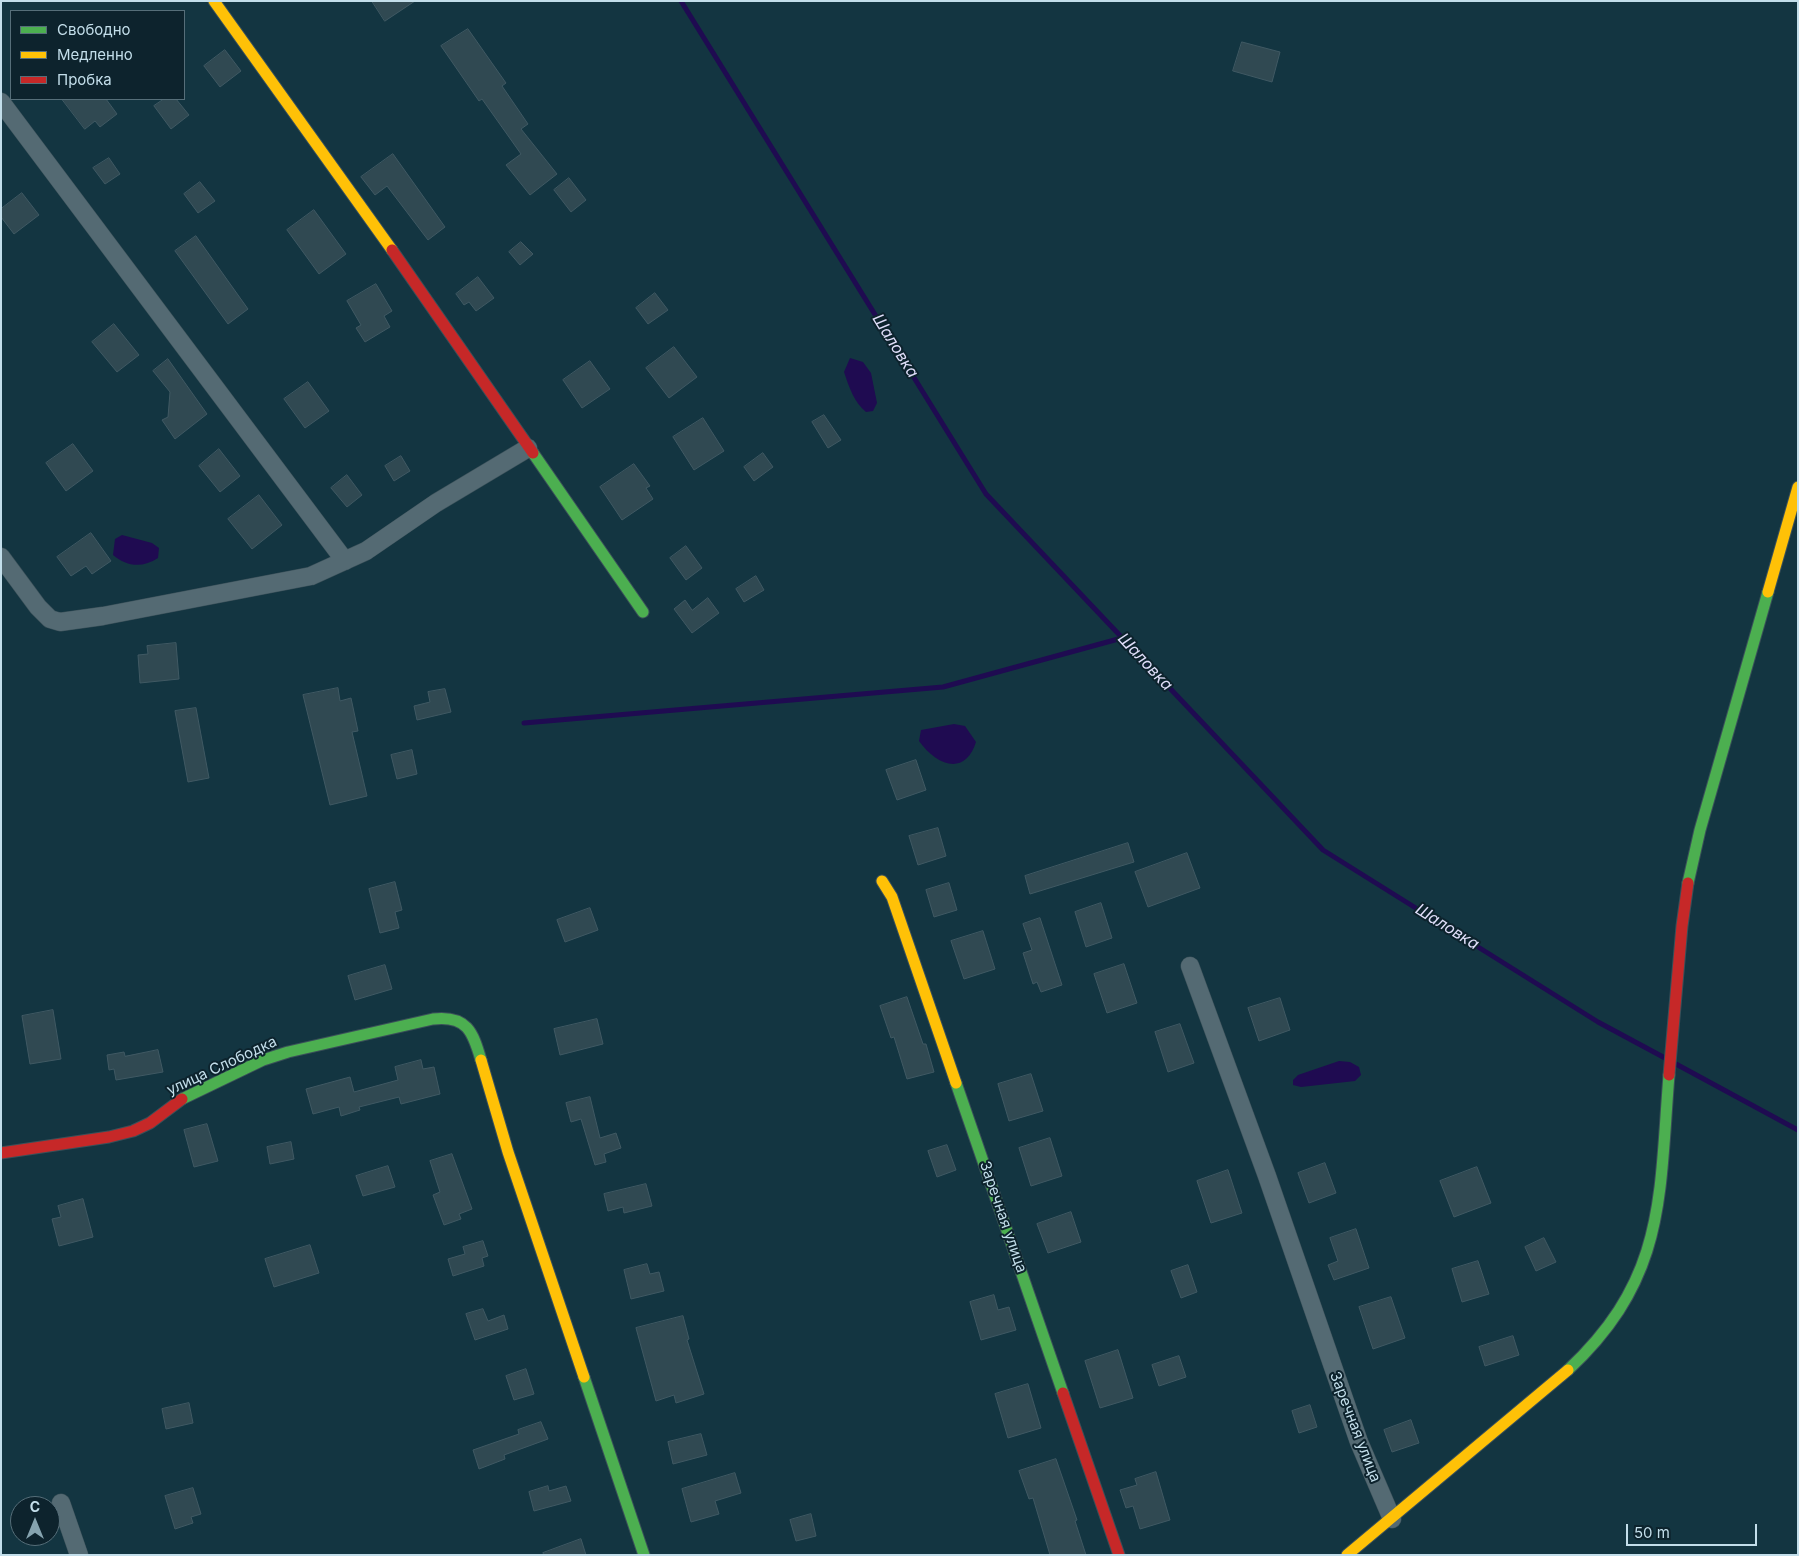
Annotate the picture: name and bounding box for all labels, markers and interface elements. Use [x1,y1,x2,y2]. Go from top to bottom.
legend [10,10,185,100]
text: Свободно [57,20,131,39]
text: Медленно [57,45,133,64]
text: Пробка [57,70,112,89]
water label: Шаловка [868,311,922,381]
water label: Шаловка [1114,629,1176,695]
water label: Шаловка [1412,900,1482,954]
street label: улица Слободка [164,1033,280,1099]
street label: Заречная улица [975,1159,1031,1275]
street label: Заречная улица [1326,1369,1384,1485]
north arrow [10,1496,60,1546]
text: С [30,1498,40,1515]
scale bar [1629,1514,1760,1546]
text: 50 m [1634,1523,1670,1542]

